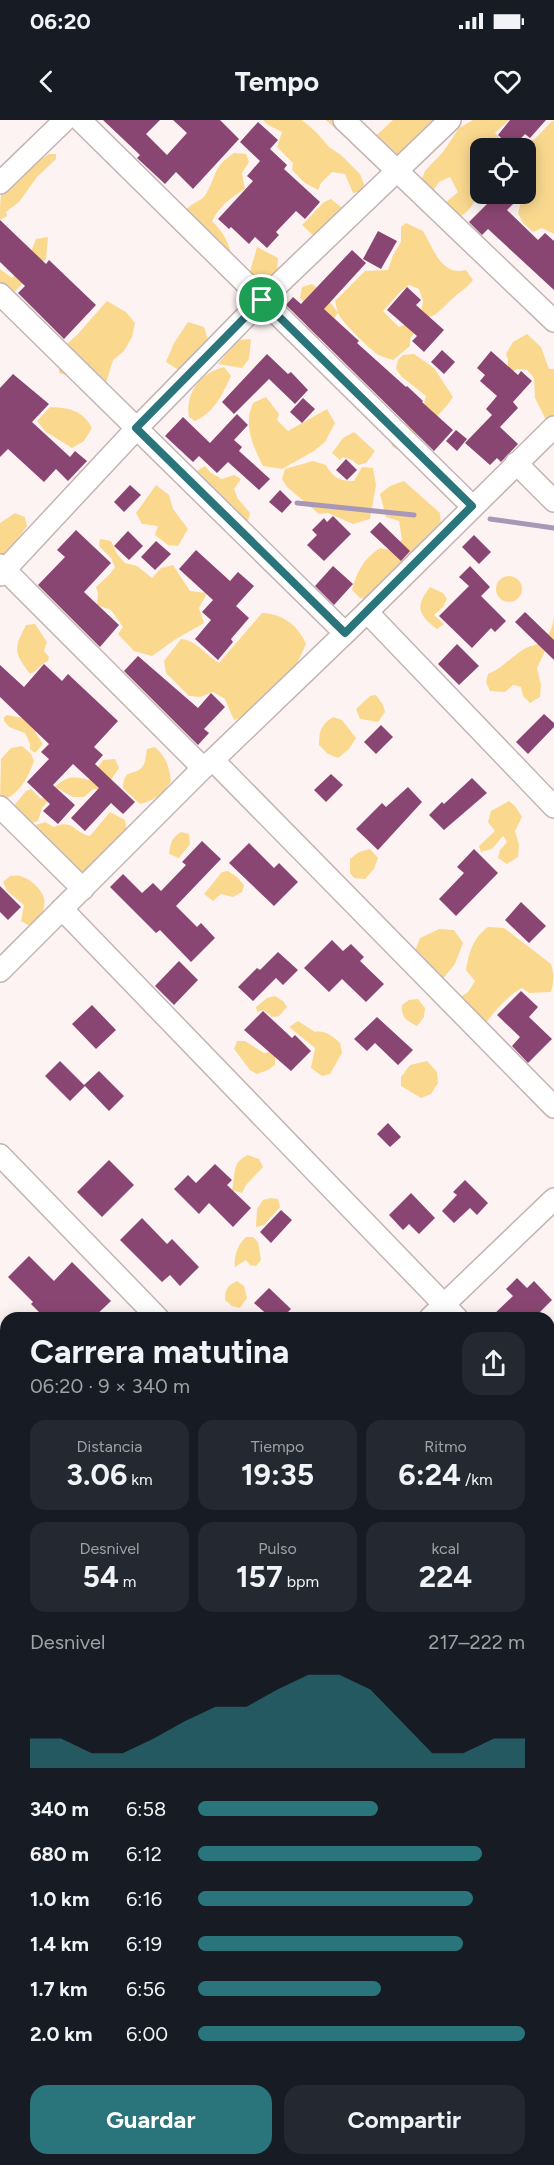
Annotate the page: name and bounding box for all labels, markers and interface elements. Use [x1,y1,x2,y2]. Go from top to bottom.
text: 06:20 [30,8,91,35]
icon: back [30,65,63,98]
text: Tempo [235,65,319,98]
icon: heart [491,65,524,98]
map controls [470,138,536,204]
button: locate [470,138,536,204]
pin [236,274,287,325]
icon: arrive [245,283,278,316]
text: Carrera matutina [30,1332,289,1371]
button: share [462,1332,525,1395]
text: 06:20 · 9 × 340 m [30,1374,190,1398]
text: Distancia [77,1437,142,1456]
text: Tiempo [251,1437,304,1456]
text: Ritmo [424,1437,467,1456]
text: 3.06 [66,1456,127,1493]
text: 19:35 [241,1456,314,1493]
text: 6:24 [398,1456,461,1493]
text: km [127,1470,153,1489]
text: /km [461,1470,493,1489]
text: Desnivel [79,1539,140,1558]
text: Pulso [258,1539,297,1558]
text: kcal [432,1539,459,1558]
text: 54 [83,1558,119,1595]
text: 157 [236,1558,283,1595]
text: 224 [419,1558,472,1595]
text: m [119,1572,137,1591]
text: bpm [283,1572,319,1591]
text: Desnivel [30,1630,105,1654]
text: 217–222 m [428,1630,525,1654]
text: 340 m [30,1797,89,1821]
text: 6:58 [126,1797,166,1821]
text: 680 m [30,1842,89,1866]
text: 6:12 [126,1842,162,1866]
text: 1.0 km [30,1887,89,1911]
text: 6:16 [126,1887,162,1911]
text: 1.4 km [30,1932,89,1956]
text: 6:19 [126,1932,162,1956]
text: 1.7 km [30,1977,87,2001]
text: 6:56 [126,1977,165,2001]
text: 2.0 km [30,2022,92,2046]
text: 6:00 [126,2022,168,2046]
button: Guardar [30,2085,272,2154]
button: Compartir [284,2085,525,2154]

